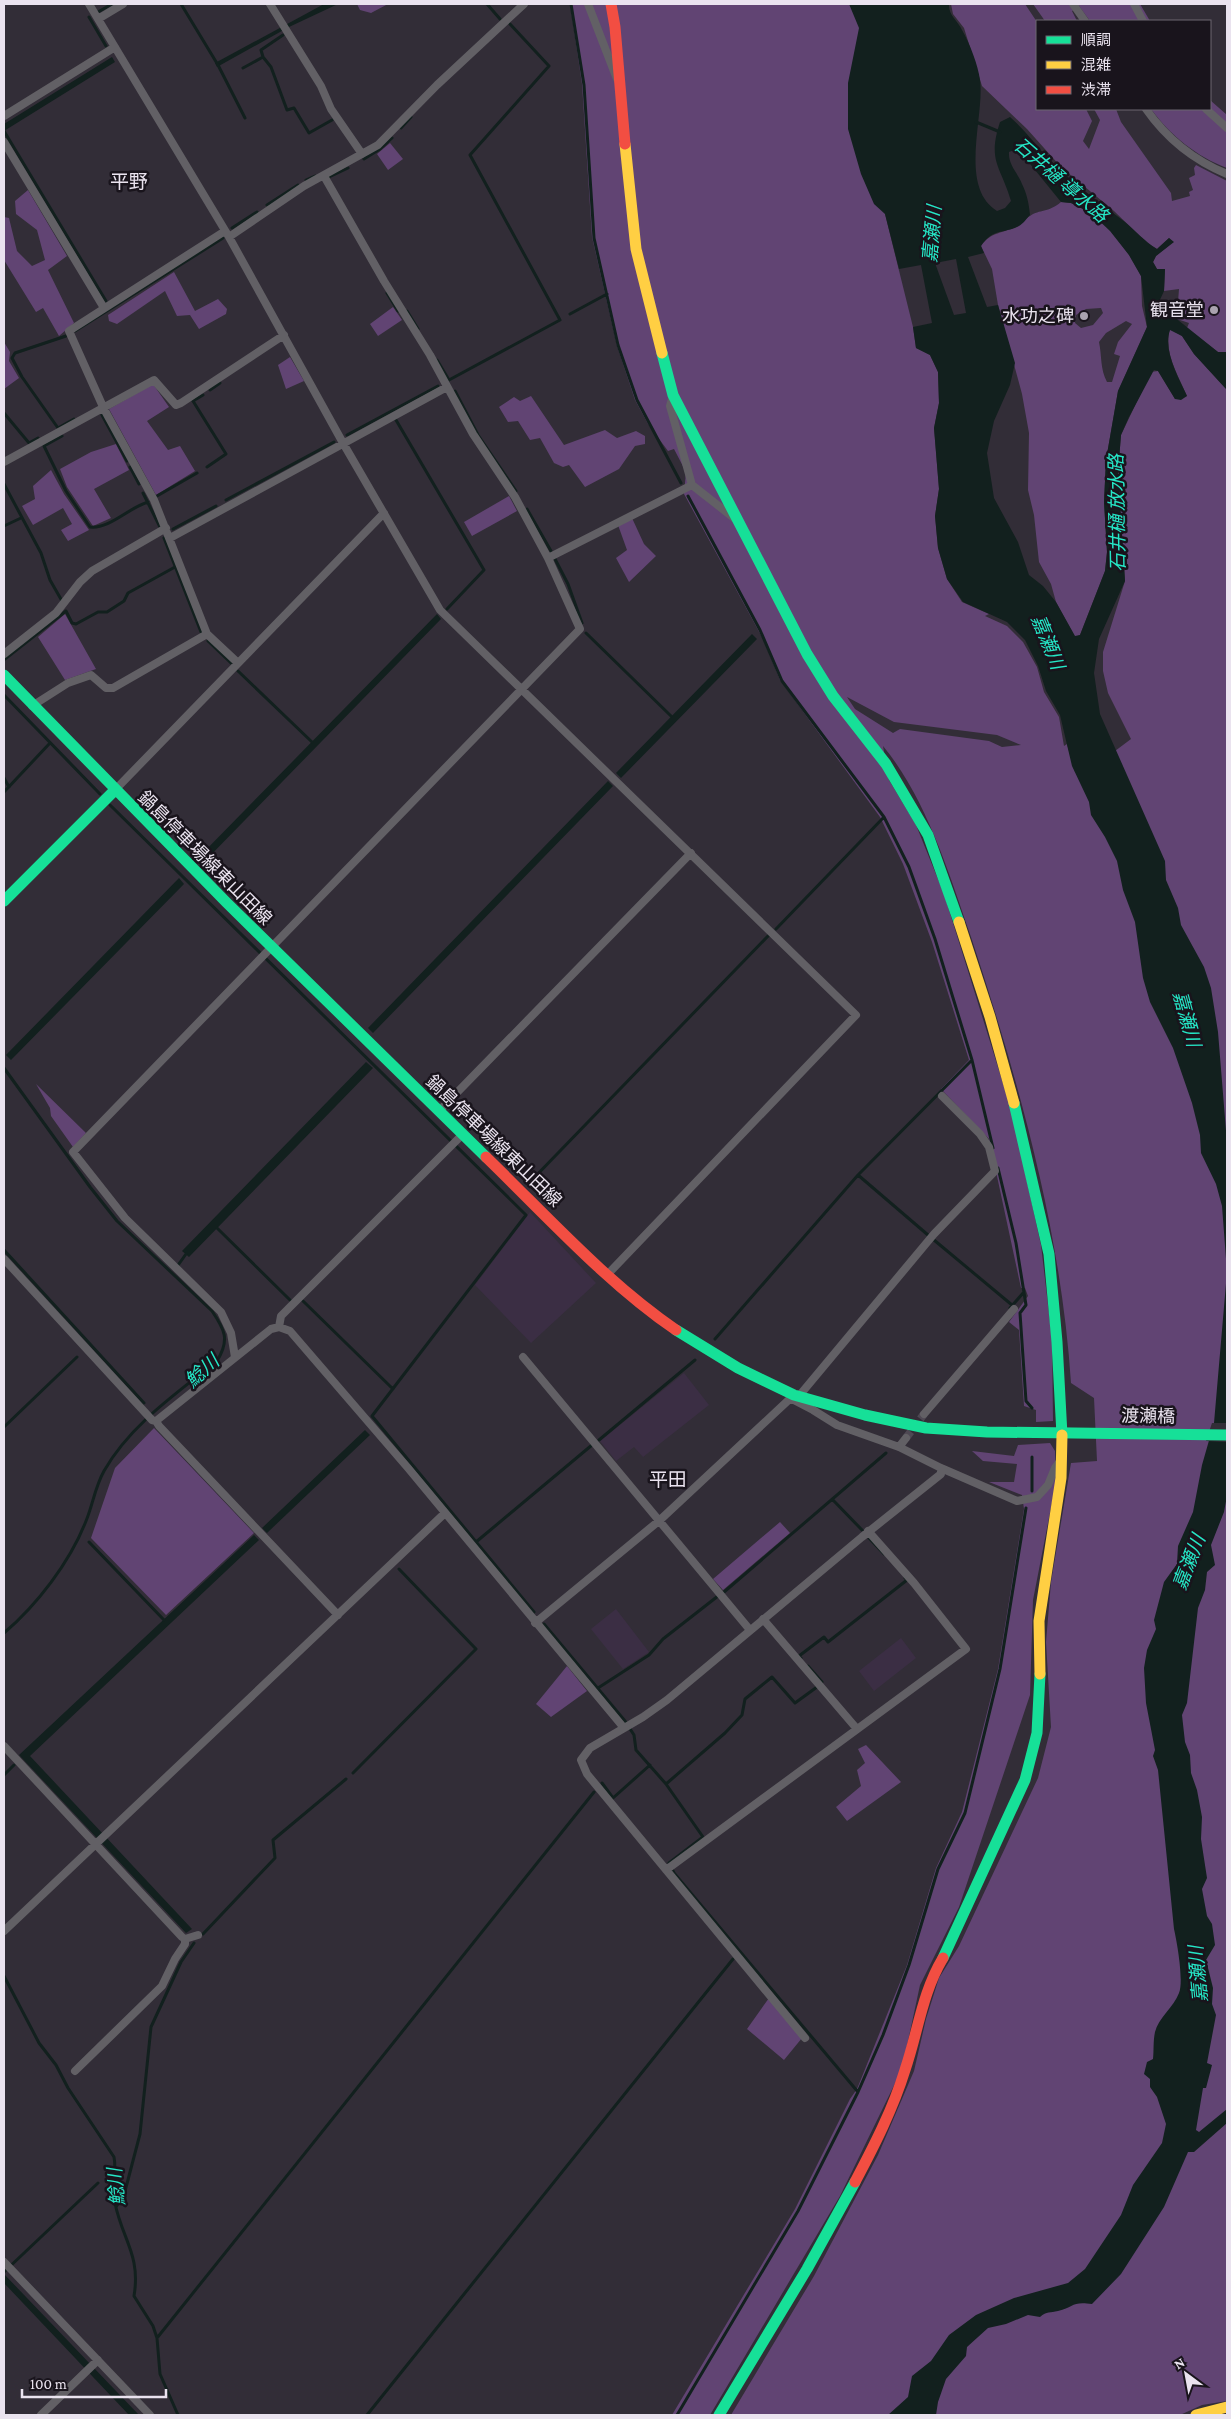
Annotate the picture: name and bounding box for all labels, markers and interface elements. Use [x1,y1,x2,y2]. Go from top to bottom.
legend [1036,20,1211,110]
text: 順調 [1081,32,1111,48]
text: 混雑 [1081,57,1111,73]
text: 渋滞 [1081,82,1111,98]
water label: 石井樋 導水路 [1010,134,1114,228]
district label: 平野 [110,171,148,192]
water label: 嘉瀬川 [919,203,945,263]
place label: 観音堂 [1150,300,1204,320]
marker: 観音堂 [1208,304,1220,316]
place label: 水功之碑 [1002,306,1074,326]
marker: 水功之碑 [1078,310,1090,322]
water label: 石井樋 放水路 [1105,452,1129,572]
water label: 嘉瀬川 [1028,612,1069,674]
street label: 鍋島停車場線東山田線 [134,787,276,929]
water label: 嘉瀬川 [1169,989,1205,1051]
street label: 鍋島停車場線東山田線 [422,1071,566,1211]
water label: 鯰川 [181,1349,225,1392]
street label: 渡瀬橋 [1121,1406,1175,1426]
district label: 平田 [649,1469,687,1490]
water label: 嘉瀬川 [1169,1530,1210,1592]
water label: 嘉瀬川 [1185,1943,1211,2003]
water label: 鯰川 [104,2165,128,2207]
north arrow [1161,2349,1211,2399]
text: N [1171,2353,1188,2372]
scale bar [22,2366,166,2398]
text: 100 m [30,2376,67,2392]

